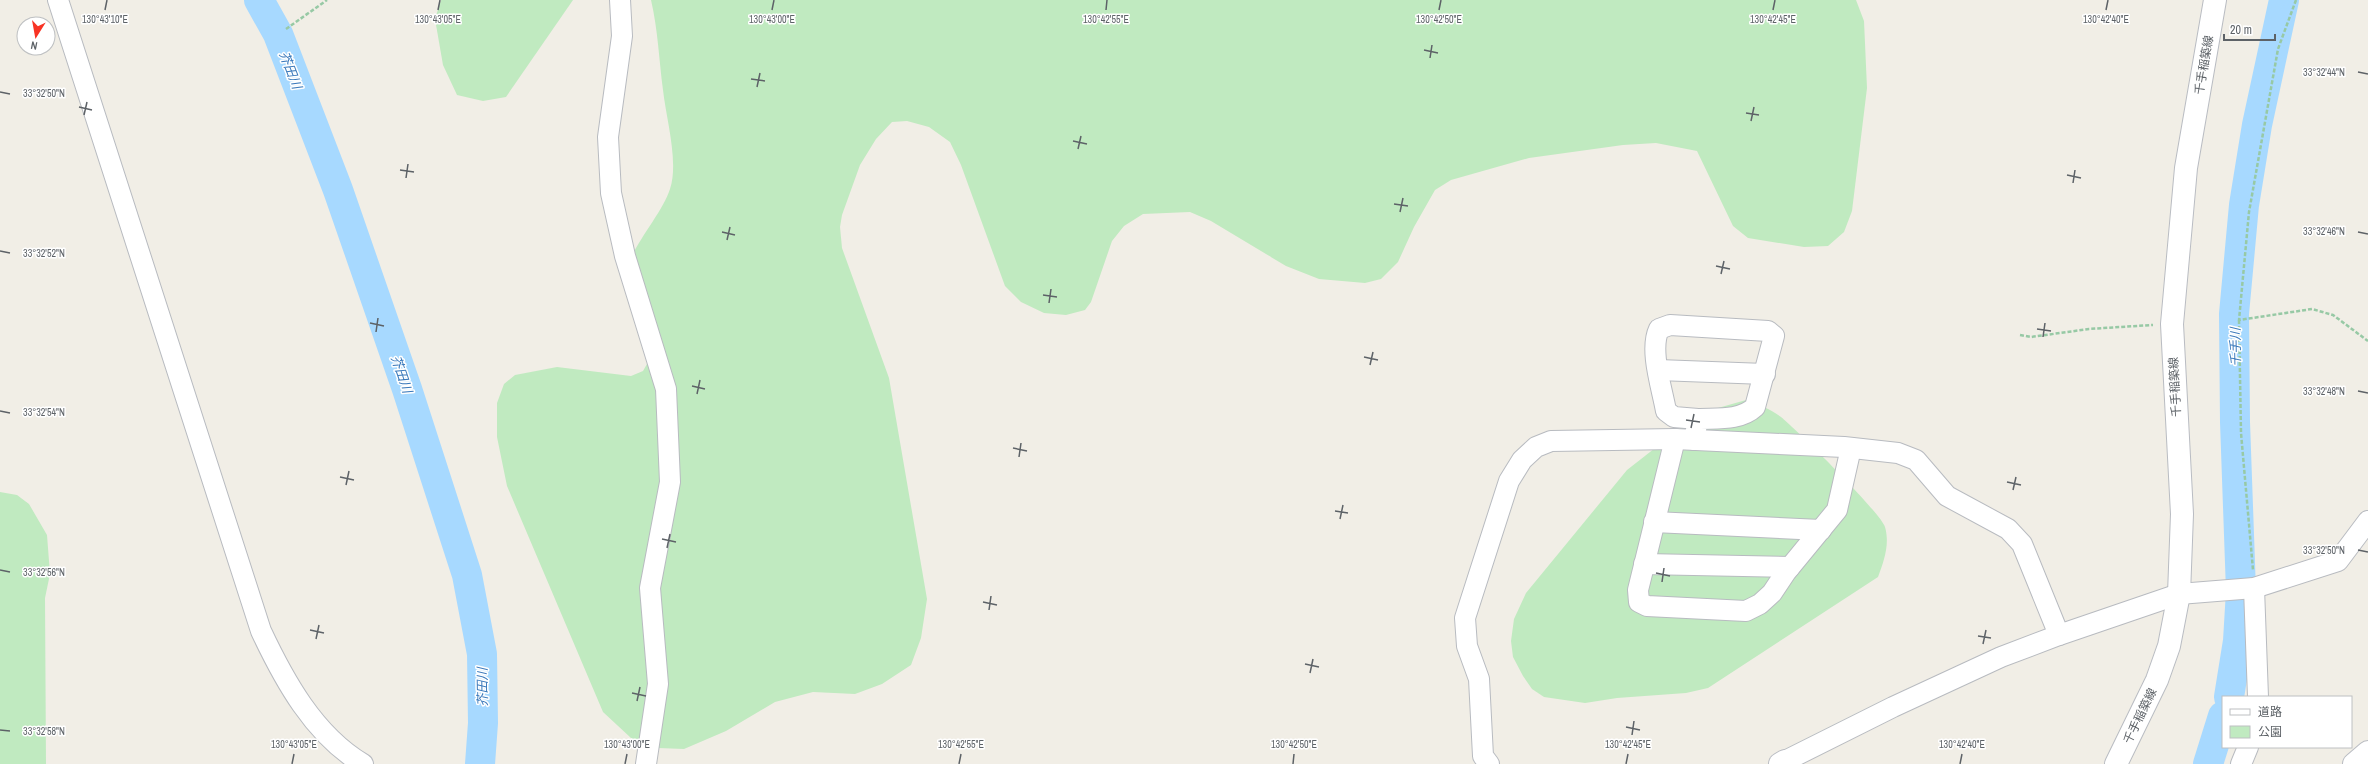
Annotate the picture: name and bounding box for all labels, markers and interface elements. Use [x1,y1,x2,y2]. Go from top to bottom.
text: 130°43'10"E [82,13,128,26]
text: 130°43'05"E [415,13,461,26]
text: 130°43'00"E [749,13,795,26]
text: 130°42'55"E [1083,13,1129,26]
text: 130°42'50"E [1416,13,1462,26]
text: 130°42'45"E [1750,13,1796,26]
text: 130°42'40"E [2083,13,2129,26]
north arrow [16,16,56,56]
scale bar [2224,16,2275,42]
text: 20 m [2230,22,2252,38]
street label: 千手稲築線 [2191,34,2217,96]
text: N [30,38,39,53]
water label: 芥田川 [276,49,306,93]
text: 33°32'44"N [2303,66,2345,79]
text: 33°32'50"N [23,87,65,100]
text: 33°32'46"N [2303,225,2345,238]
text: 33°32'52"N [23,247,65,260]
water label: 千手川 [2227,325,2244,367]
water label: 芥田川 [387,353,417,397]
street label: 千手稲築線 [2165,357,2185,417]
text: 33°32'48"N [2303,385,2345,398]
text: 33°32'54"N [23,406,65,419]
text: 33°32'50"N [2303,544,2345,557]
text: 33°32'56"N [23,566,65,579]
water label: 芥田川 [474,665,491,707]
street label: 千手稲築線 [2120,686,2160,746]
legend [2222,696,2352,748]
text: 道路 [2258,704,2282,720]
text: 公園 [2258,724,2282,740]
text: 33°32'58"N [23,725,65,738]
text: 130°43'05"E [271,738,317,751]
text: 130°43'00"E [604,738,650,751]
text: 130°42'55"E [938,738,984,751]
text: 130°42'50"E [1271,738,1317,751]
text: 130°42'45"E [1605,738,1651,751]
text: 130°42'40"E [1939,738,1985,751]

